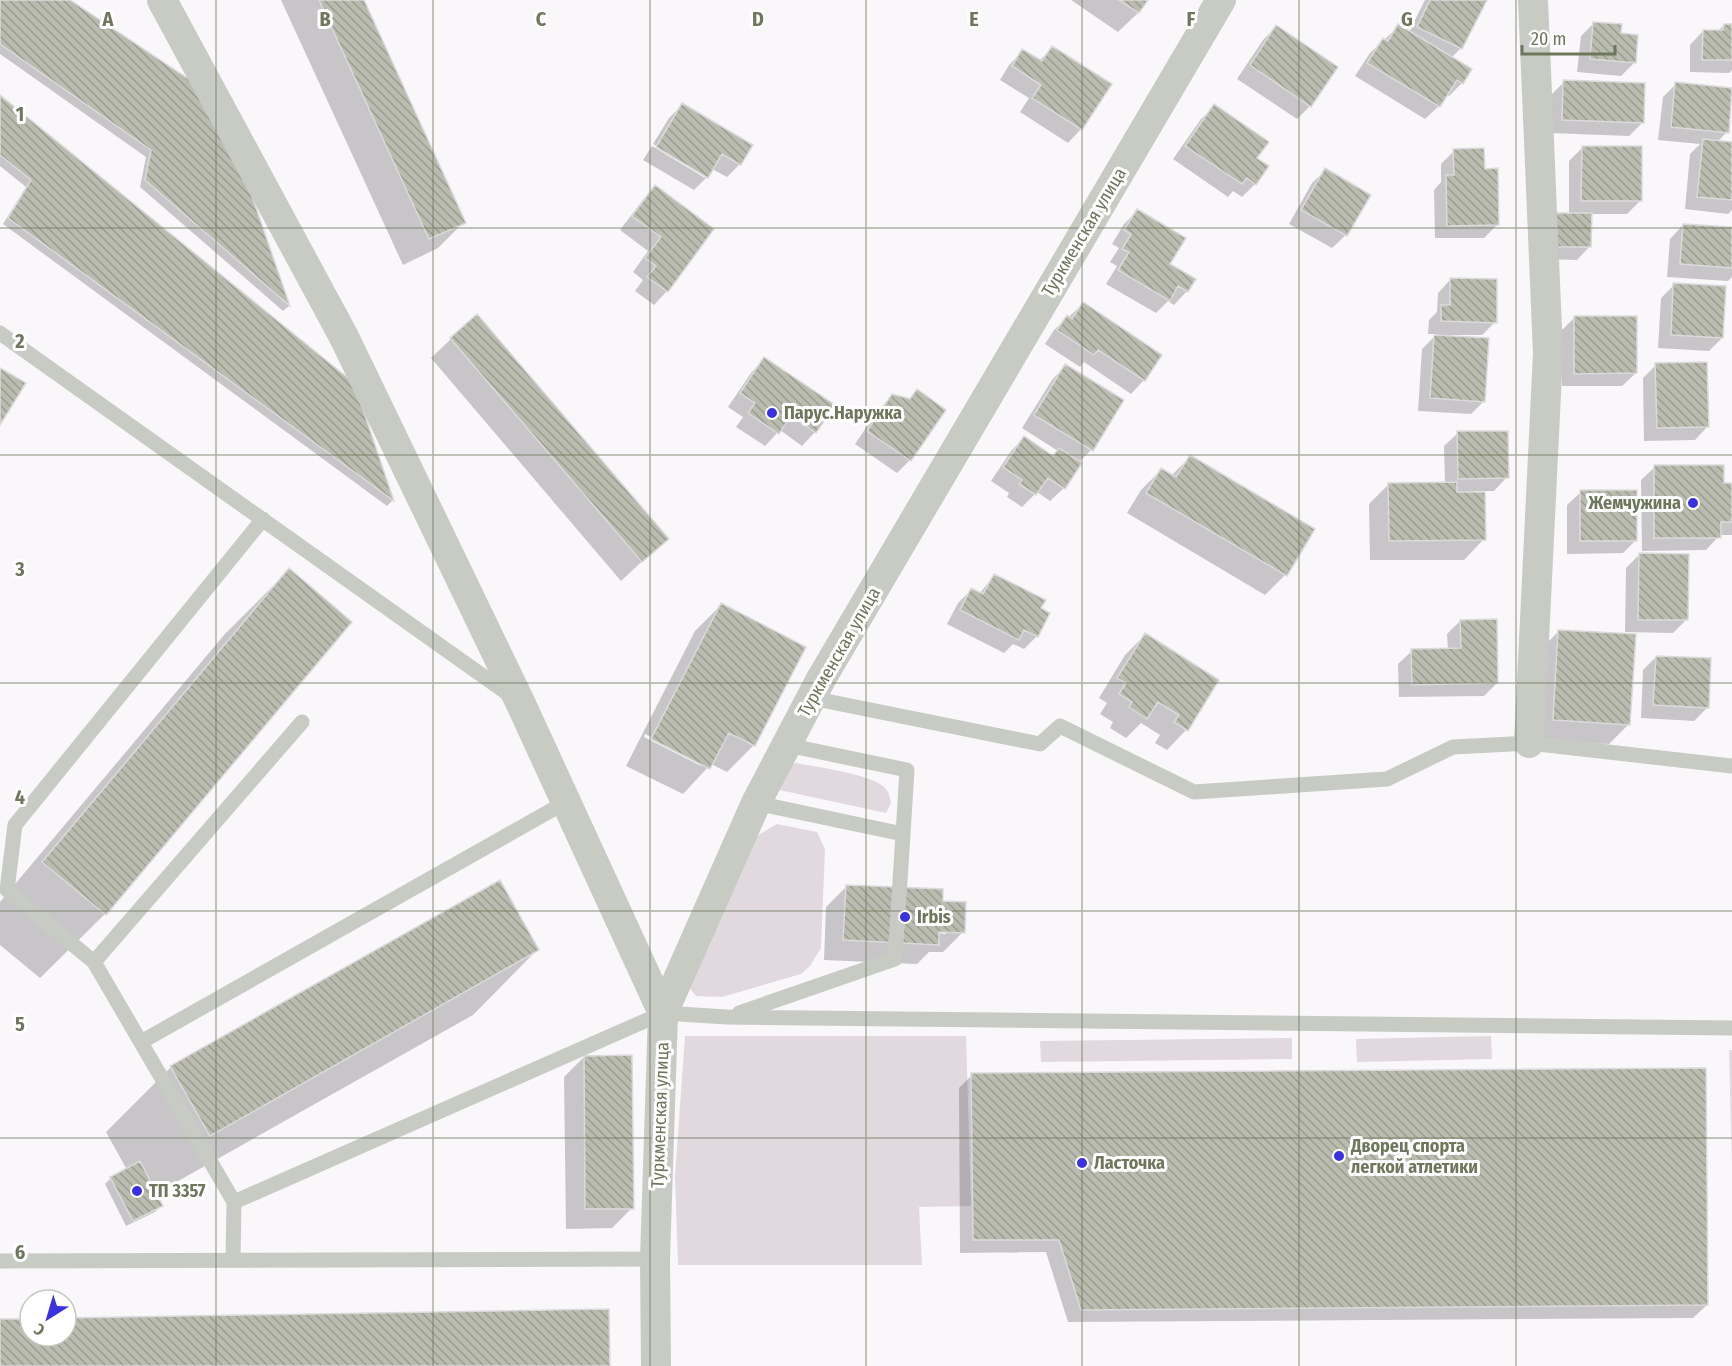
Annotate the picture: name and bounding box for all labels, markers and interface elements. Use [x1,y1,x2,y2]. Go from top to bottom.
text: A [102,7,115,31]
text: B [319,7,331,31]
text: C [536,7,547,31]
text: D [752,7,764,31]
text: E [969,7,979,31]
text: F [1187,7,1196,31]
text: G [1401,7,1413,31]
scale bar [1522,18,1615,56]
text: 20 m [1531,28,1566,50]
text: 1 [16,102,24,126]
street label: Туркменская улица [1037,164,1131,300]
text: 2 [14,329,25,353]
place label: Парус.Наружка [784,402,902,424]
marker: Парус.Наружка [765,406,779,420]
place label: Жемчужина [1588,492,1681,514]
marker: Жемчужина [1686,496,1700,510]
text: 3 [14,557,25,581]
street label: Туркменская улица [793,583,885,721]
text: 4 [15,785,25,809]
place label: Irbis [917,906,951,928]
marker: Irbis [898,910,912,924]
text: 5 [15,1012,25,1036]
street label: Туркменская улица [646,1041,674,1188]
place label: Дворец спорта легкой атлетики [1350,1135,1478,1178]
marker: Дворец спорта легкой атлетики [1332,1149,1346,1163]
place label: Ласточка [1094,1152,1165,1174]
marker: Ласточка [1075,1156,1089,1170]
place label: ТП 3357 [149,1180,206,1202]
marker: ТП 3357 [130,1184,144,1198]
text: 6 [15,1240,25,1264]
north arrow [18,1288,78,1348]
text: С [30,1319,48,1340]

